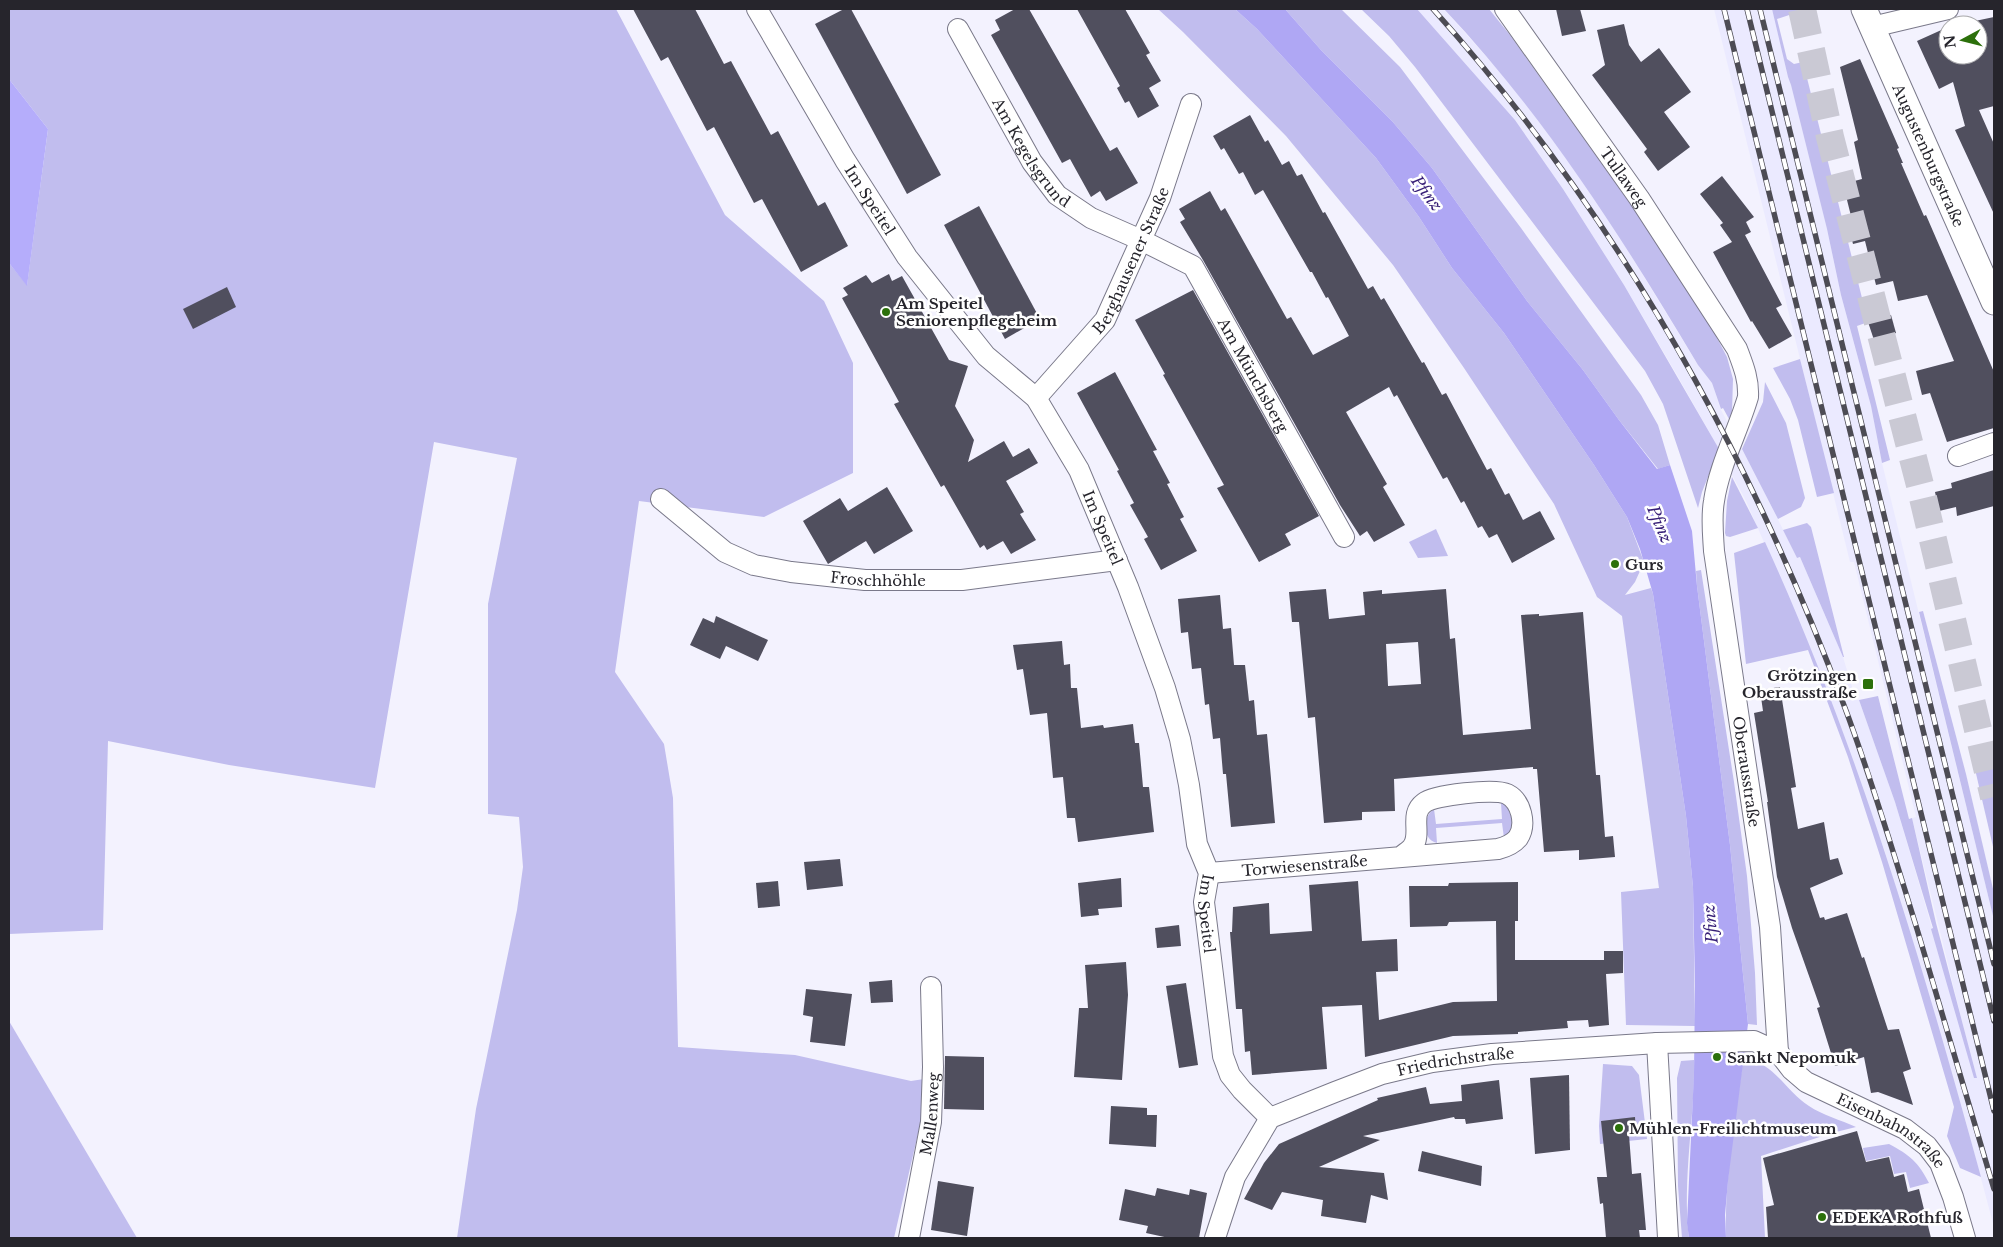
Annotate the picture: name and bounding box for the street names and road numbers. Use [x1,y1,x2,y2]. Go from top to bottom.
street label: Augustenburgstraße [1888,80,1969,230]
street label: Am Kegelsgrund [988,93,1074,211]
street label: Tullaweg [1596,143,1652,211]
street label: Im Speitel [841,161,900,238]
street label: Berghausener Straße [1088,185,1172,338]
street label: Am Münchsberg [1214,313,1294,436]
street label: Im Speitel [1079,487,1127,568]
street label: Froschhöhle [829,567,926,590]
street label: Oberausstraße [1729,715,1764,828]
street label: Torwiesenstraße [1241,850,1368,880]
street label: Im Speitel [1194,873,1220,954]
street label: Friedrichstraße [1395,1043,1515,1080]
street label: Mallenweg [915,1071,942,1157]
street label: Eisenbahnstraße [1834,1089,1950,1172]

